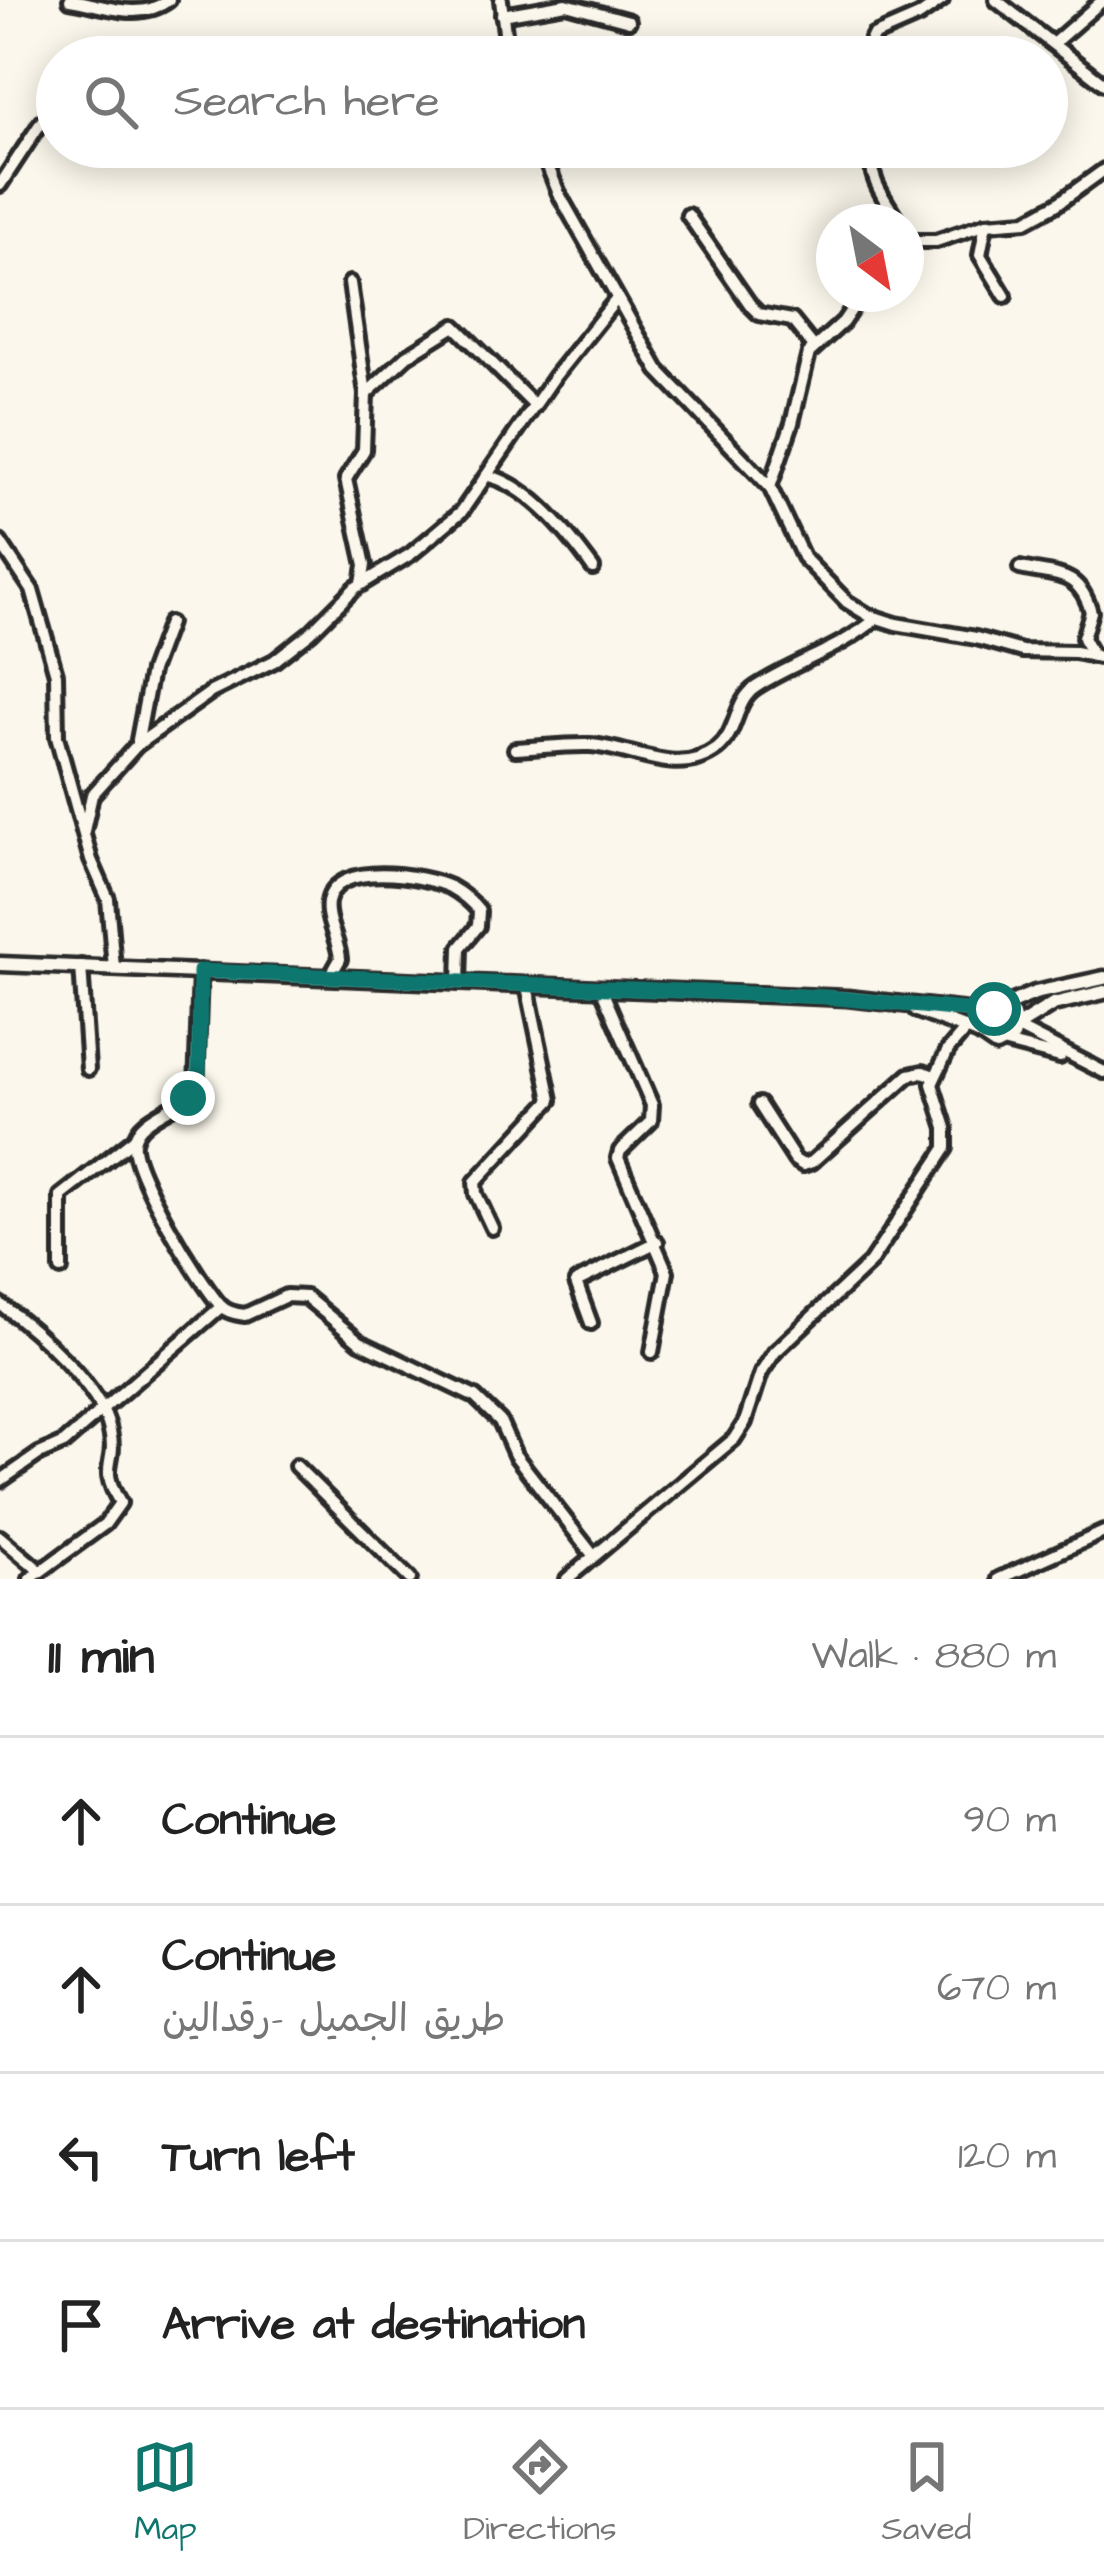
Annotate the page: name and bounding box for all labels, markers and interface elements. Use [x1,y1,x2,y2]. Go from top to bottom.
search box [36,36,1068,168]
icon: search [78,69,144,135]
text: Search here [174,71,440,133]
north arrow [816,204,924,312]
route start [967,982,1021,1036]
route end [161,1071,215,1125]
text: 11 min [48,1622,154,1693]
text: Walk · 880 m [812,1630,1056,1684]
icon: ahead [48,1788,114,1854]
text: Continue [162,1790,336,1852]
text: 90 m [963,1794,1056,1848]
text: Continue [162,1926,336,1988]
icon: ahead [48,1956,114,2022]
text: 670 m [937,1962,1056,2016]
text: طريق الجميل -رقدالين [162,1993,506,2047]
icon: left [48,2124,114,2190]
text: Turn left [162,2126,355,2188]
text: 120 m [958,2130,1056,2184]
icon: arrive [48,2292,114,2358]
text: Arrive at destination [162,2294,585,2356]
tab: Map [132,2434,198,2552]
tab: Directions [463,2434,617,2552]
tab: Saved [882,2434,972,2552]

